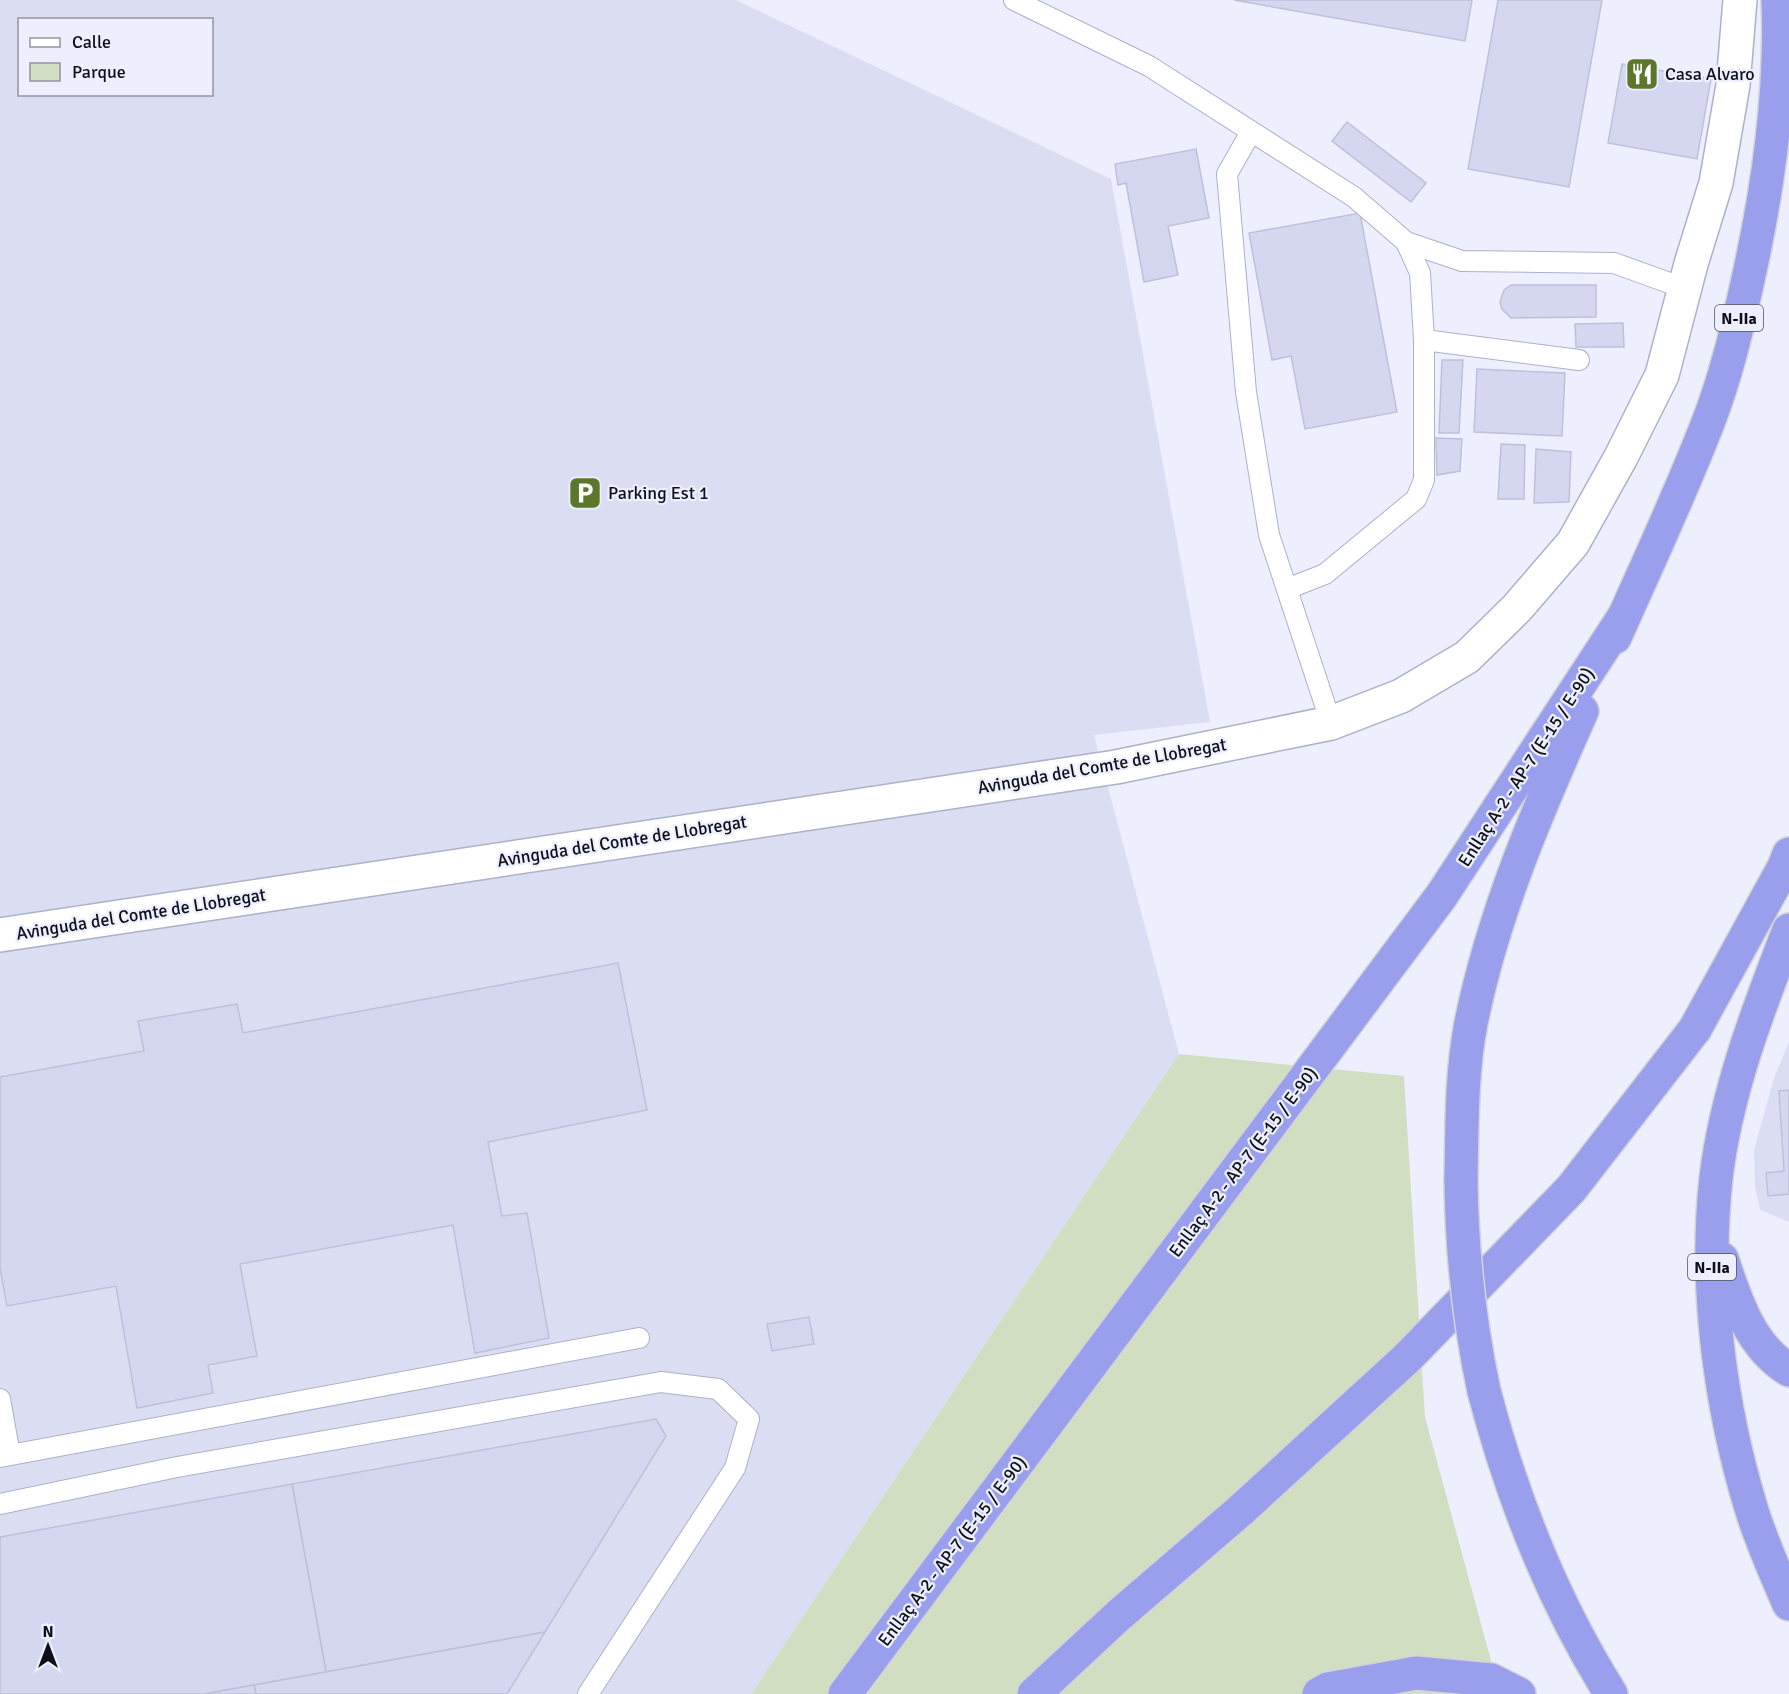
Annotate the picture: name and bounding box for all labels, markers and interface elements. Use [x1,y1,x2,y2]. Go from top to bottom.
legend [18,18,213,96]
text: Calle [72,31,111,53]
restaurant icon: Casa Alvaro [1624,56,1660,92]
text: Parque [72,61,126,83]
place label: Casa Alvaro [1665,63,1755,85]
road number: N-IIa [1715,305,1763,331]
parking icon: Parking Est 1 [567,475,603,511]
place label: Parking Est 1 [608,482,709,504]
street label: Enllaç A-2 - AP-7 (E-15 / E-90) [1453,663,1599,871]
street label: Avinguda del Comte de Llobregat [976,733,1228,799]
street label: Avinguda del Comte de Llobregat [496,810,748,872]
street label: Avinguda del Comte de Llobregat [15,883,267,945]
street label: Enllaç A-2 - AP-7 (E-15 / E-90) [1164,1062,1322,1262]
road number: N-IIa [1688,1254,1736,1280]
street label: Enllaç A-2 - AP-7 (E-15 / E-90) [873,1451,1031,1651]
north arrow [18,1616,78,1676]
text: N [42,1622,54,1642]

